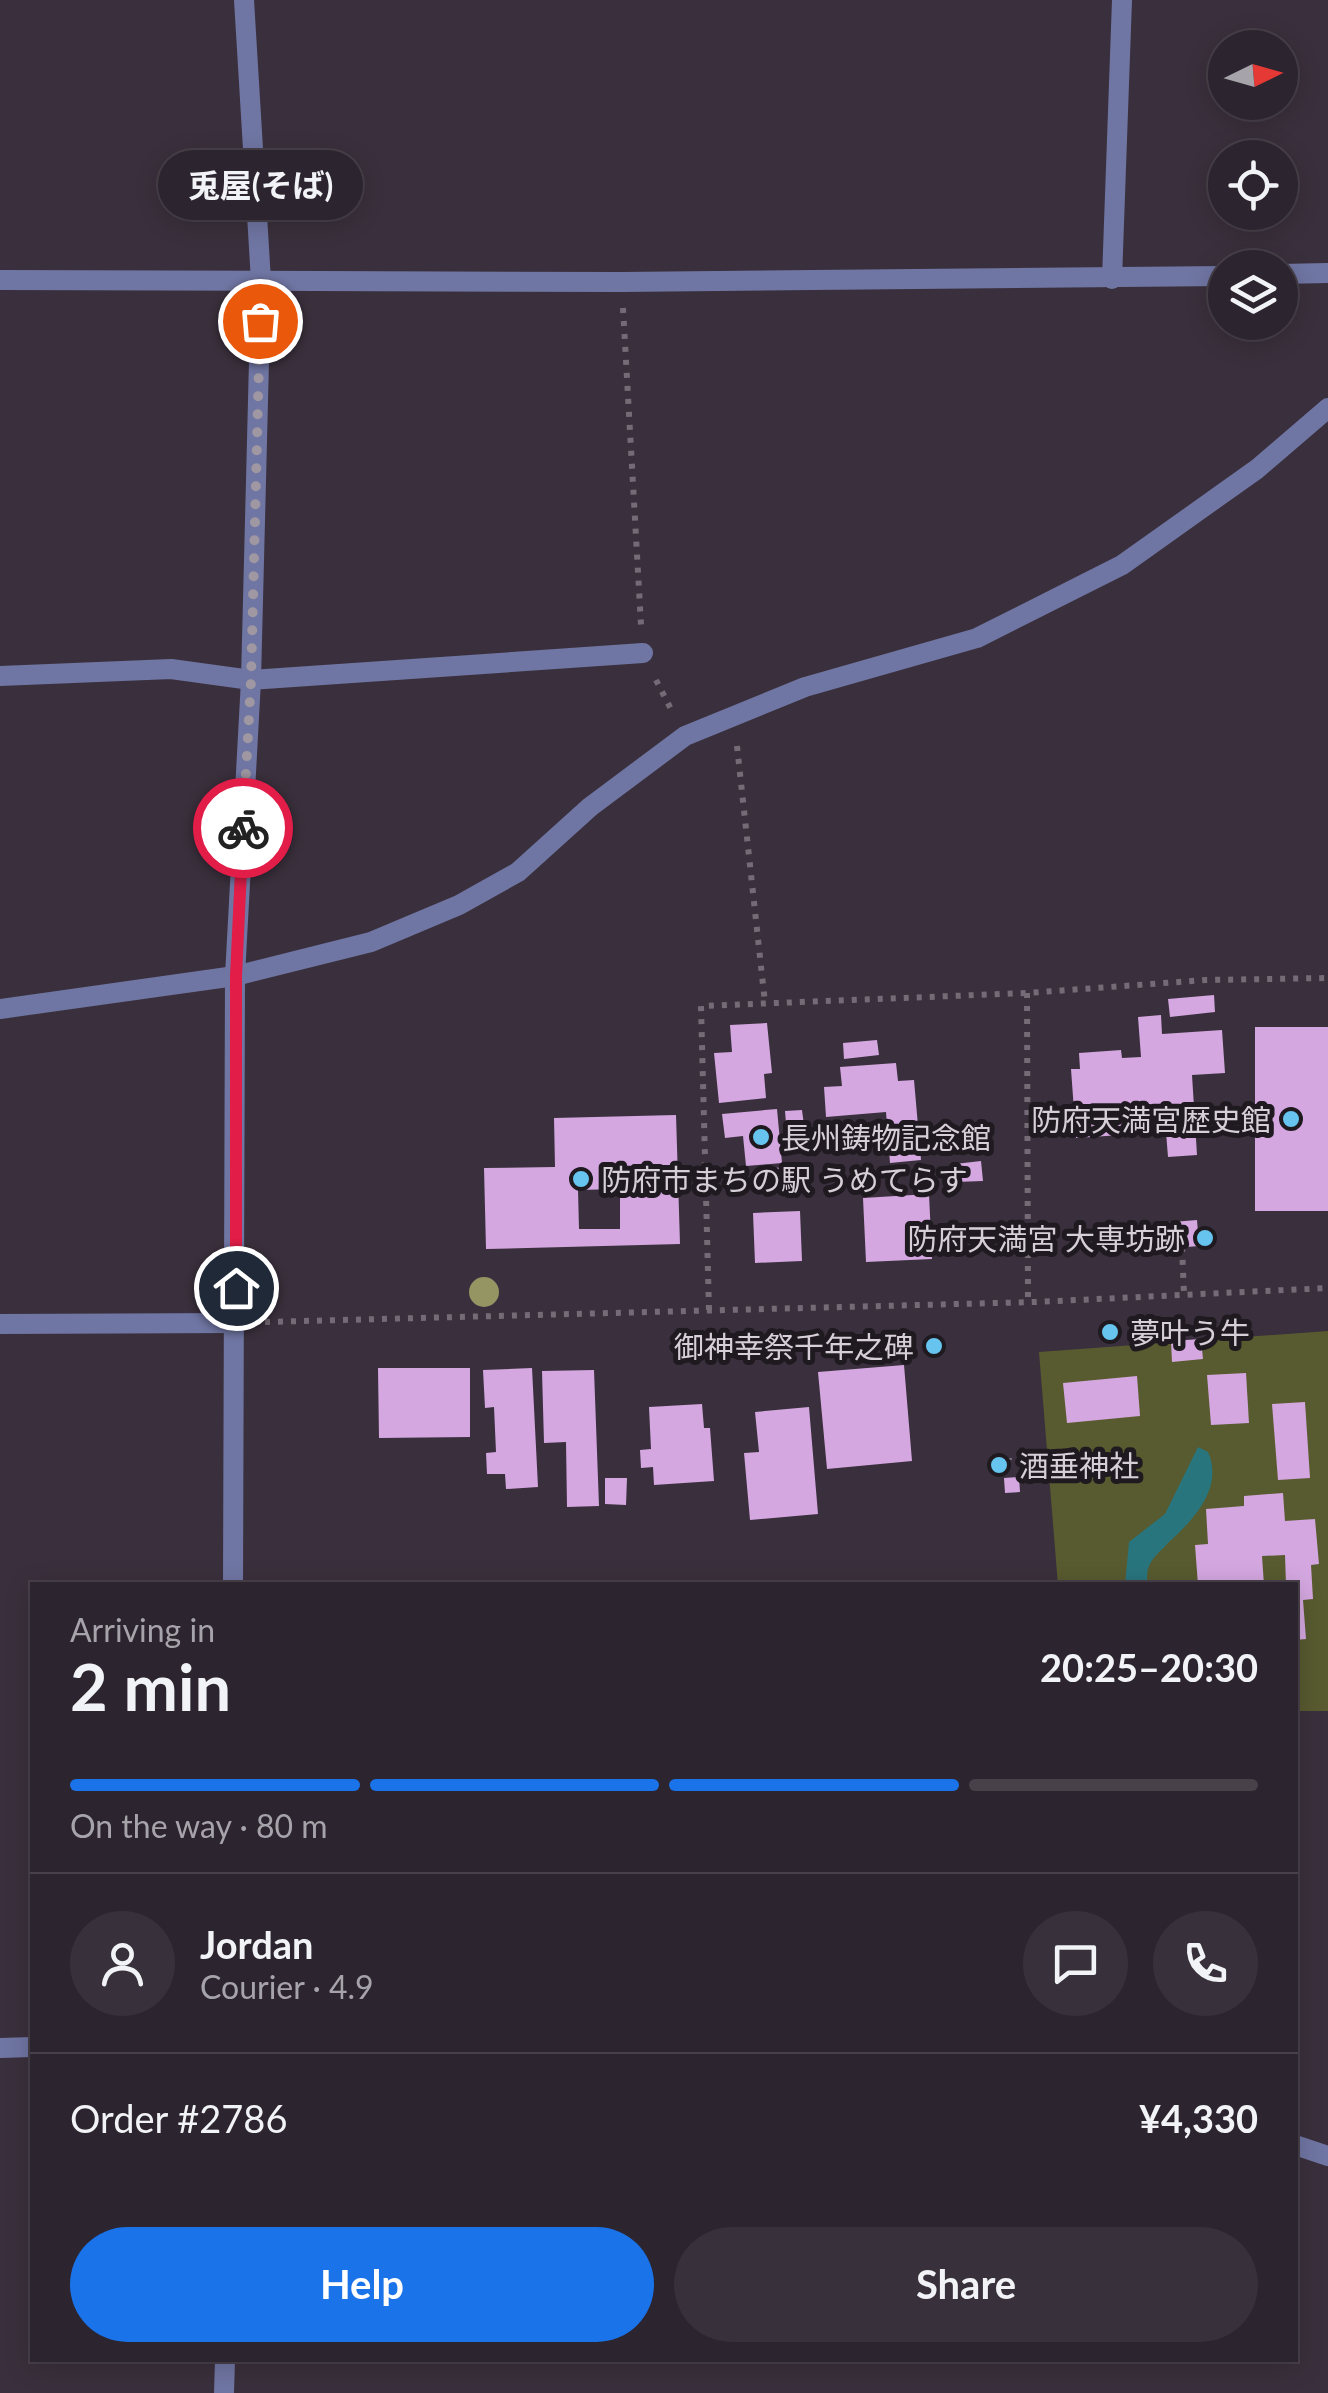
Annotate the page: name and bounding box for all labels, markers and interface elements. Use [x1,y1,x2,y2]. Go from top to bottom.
north arrow [1208,30,1298,120]
map controls [1208,30,1298,340]
button: locate [1208,140,1298,230]
callout: 兎屋(そば) [158,151,362,221]
text: 兎屋(そば) [188,165,333,204]
button: layers [1208,250,1298,340]
pin [218,279,303,364]
icon: bag [233,294,288,349]
courier [193,778,293,878]
icon: bike [216,801,271,856]
place label: 防府天満宮歴史館 [1031,1101,1271,1137]
marker: 防府天満宮歴史館 [1280,1108,1302,1130]
place label: 長州鋳物記念館 [781,1119,991,1155]
marker: 長州鋳物記念館 [750,1126,772,1148]
place label: 防府市まちの駅 うめてらす [601,1161,968,1197]
marker: 防府市まちの駅 うめてらす [570,1168,592,1190]
place label: 防府天満宮 大専坊跡 [907,1220,1185,1256]
marker: 防府天満宮 大専坊跡 [1194,1227,1216,1249]
pin [194,1246,279,1331]
icon: home [209,1261,264,1316]
place label: 夢叶う牛 [1130,1314,1250,1350]
marker: 夢叶う牛 [1099,1321,1121,1343]
place label: 御神幸祭千年之碑 [674,1328,914,1364]
marker: 御神幸祭千年之碑 [923,1335,945,1357]
place label: 酒垂神社 [1019,1447,1139,1483]
marker: 酒垂神社 [988,1454,1010,1476]
text: Arriving in [70,1610,215,1649]
text: 20:25–20:30 [1040,1644,1258,1690]
text: 2 min [70,1647,231,1725]
text: On the way · 80 m [70,1806,328,1845]
button: person [70,1911,175,2016]
button: chat [1023,1911,1128,2016]
button: phone [1153,1911,1258,2016]
text: Jordan [200,1921,313,1967]
text: Courier · 4.9 [200,1967,374,2006]
text: Order #2786 [70,2095,287,2141]
text: ¥4,330 [1139,2095,1258,2141]
button: Help [70,2227,654,2342]
button: Share [674,2227,1258,2342]

